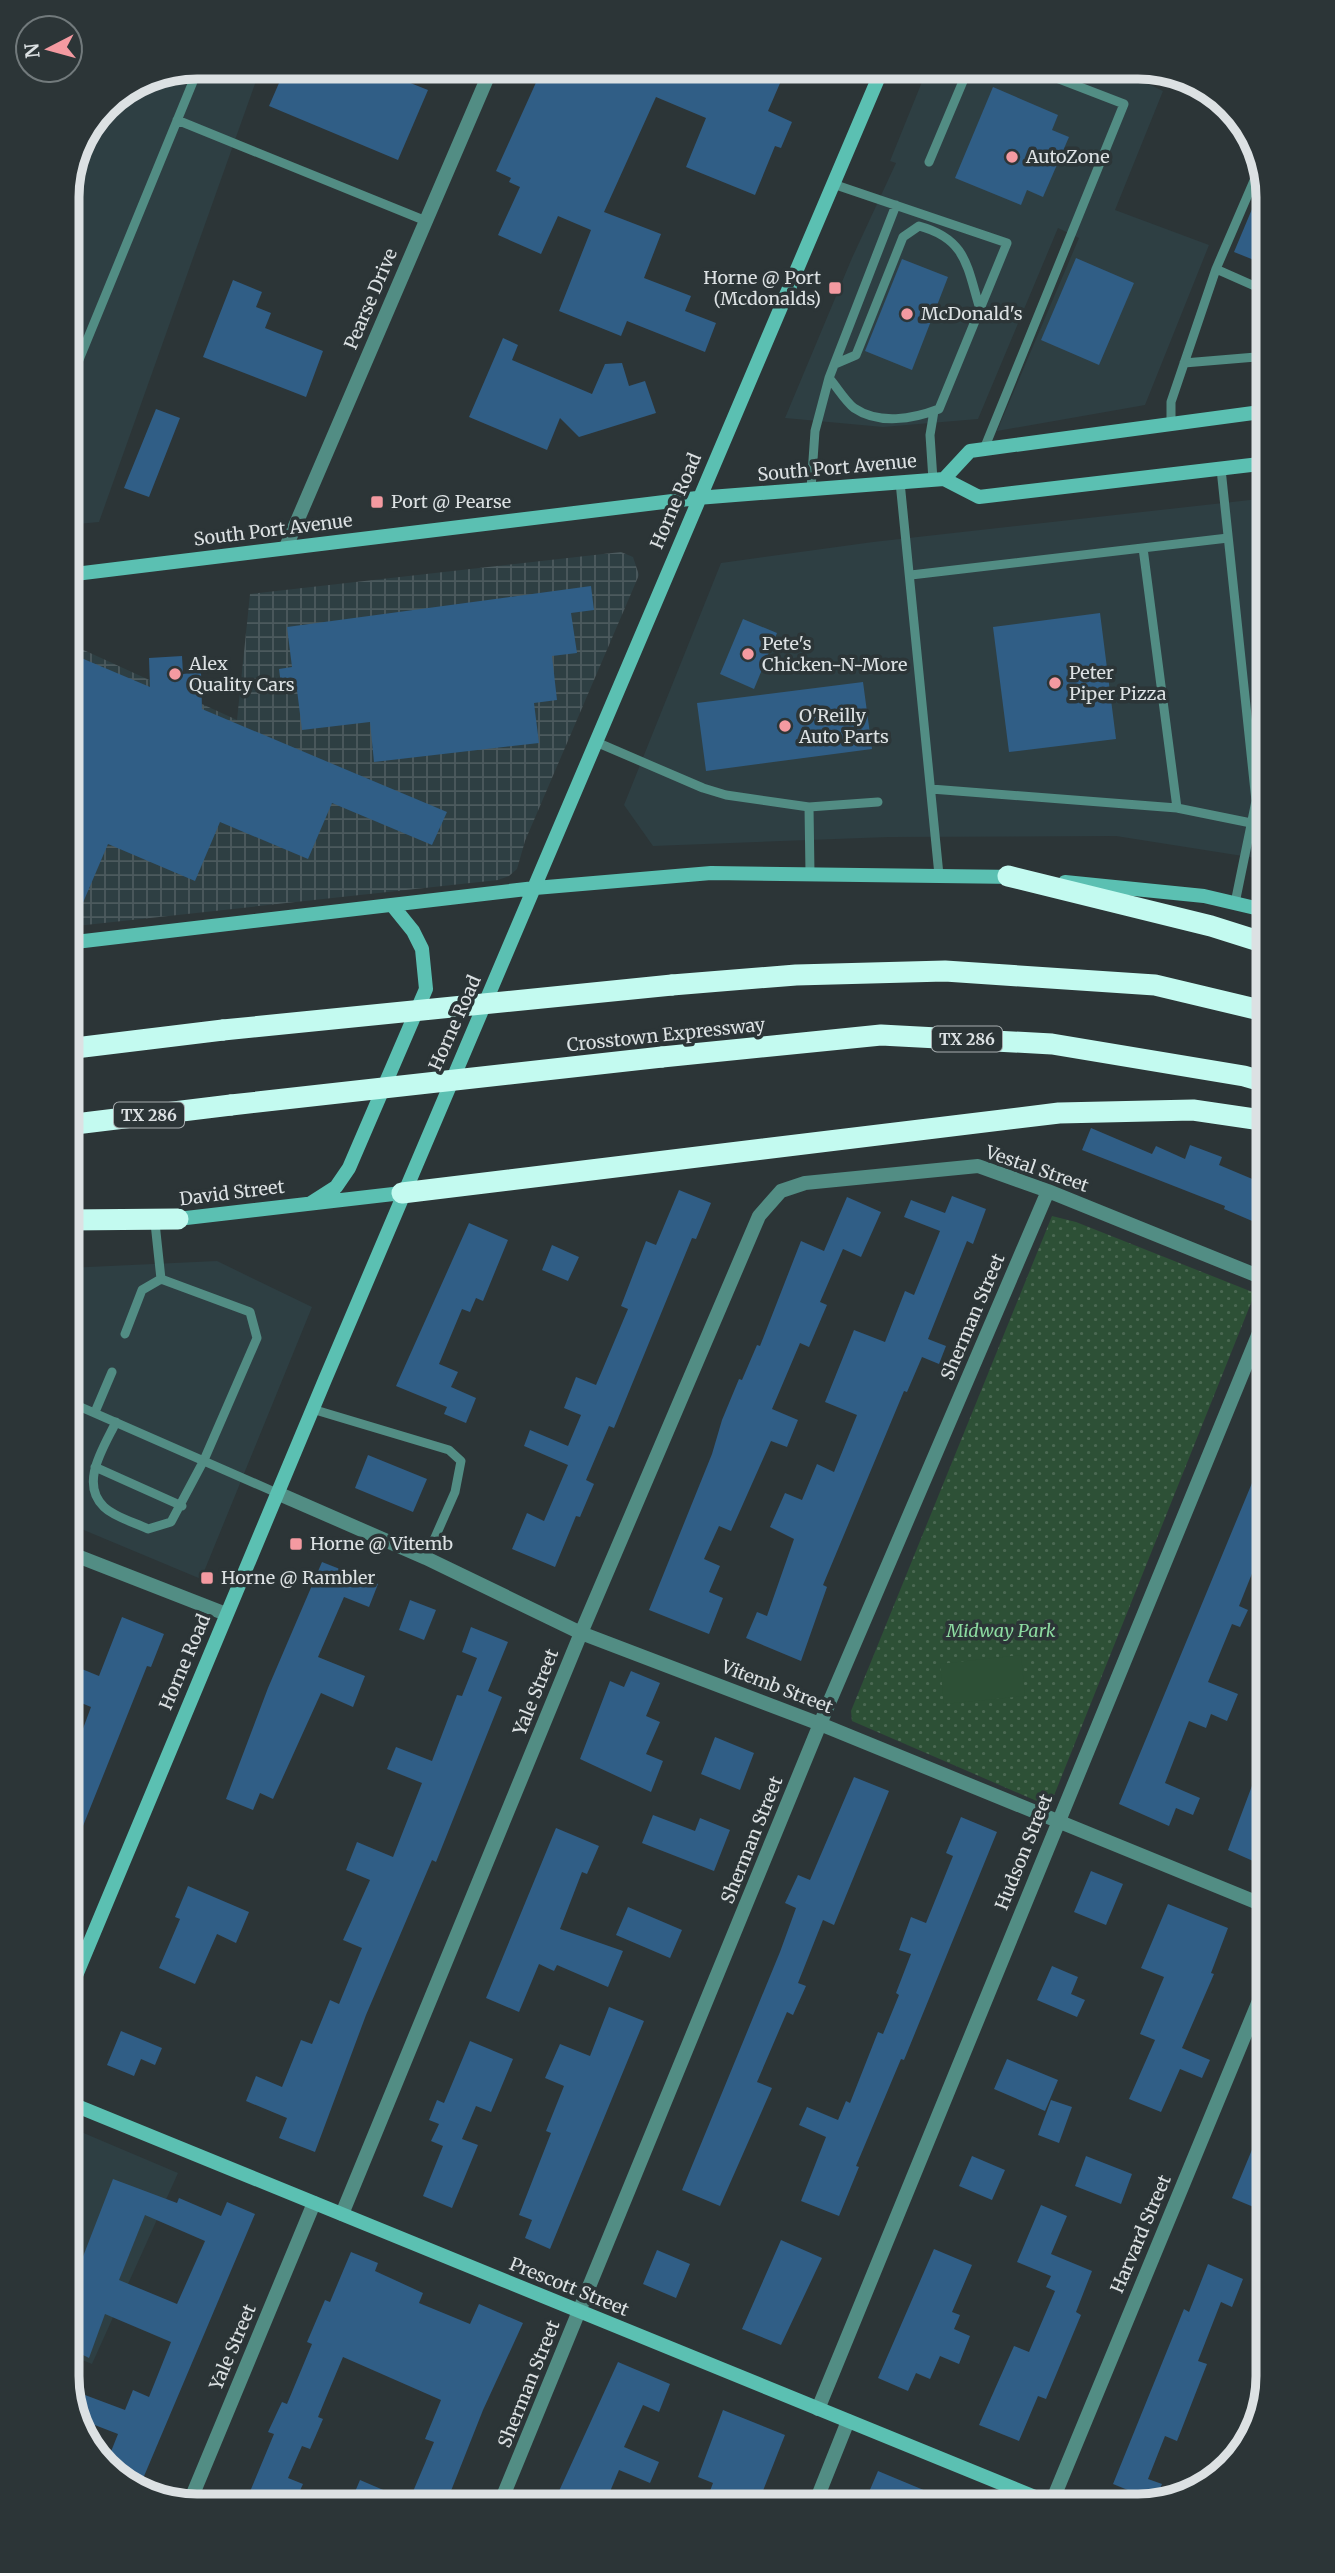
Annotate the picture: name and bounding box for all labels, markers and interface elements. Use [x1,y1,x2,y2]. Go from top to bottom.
north arrow [14,14,84,84]
text: N [19,42,45,59]
place label: AutoZone [1025,145,1110,168]
marker: AutoZone [1004,149,1020,165]
street label: Pearse Drive [339,245,402,353]
place label: Horne @ Port (Mcdonalds) [703,266,821,310]
marker: Horne @ Port (Mcdonalds) [827,280,843,296]
place label: McDonald's [921,302,1023,325]
marker: McDonald's [899,306,915,322]
street label: Horne Road [645,449,706,552]
street label: South Port Avenue [756,449,918,486]
place label: Port @ Pearse [391,490,511,513]
marker: Port @ Pearse [369,494,385,510]
street label: South Port Avenue [192,508,354,551]
place label: Pete's Chicken-N-More [762,632,907,676]
marker: Pete's Chicken-N-More [740,646,756,662]
place label: Alex Quality Cars [188,652,295,696]
place label: Peter Piper Pizza [1069,661,1167,705]
marker: Alex Quality Cars [167,666,183,682]
marker: Peter Piper Pizza [1047,675,1063,691]
place label: O'Reilly Auto Parts [798,704,889,748]
marker: O'Reilly Auto Parts [777,718,793,734]
street label: Horne Road [423,971,486,1074]
street label: Crosstown Expressway [566,1013,767,1056]
road number: TX 286 [932,1026,1002,1051]
road number: TX 286 [114,1102,184,1128]
street label: Vestal Street [982,1140,1092,1197]
street label: David Street [178,1175,286,1210]
street label: Sherman Street [936,1250,1010,1383]
place label: Horne @ Vitemb [310,1532,453,1555]
marker: Horne @ Vitemb [288,1536,304,1552]
place label: Horne @ Rambler [221,1566,375,1589]
marker: Horne @ Rambler [199,1570,215,1586]
street label: Horne Road [154,1610,215,1713]
park label: Midway Park [946,1619,1056,1642]
street label: Yale Street [507,1645,563,1739]
street label: Vitemb Street [717,1654,836,1718]
street label: Sherman Street [716,1773,788,1907]
street label: Hudson Street [990,1790,1057,1913]
street label: Harvard Street [1105,2171,1176,2296]
street label: Prescott Street [506,2252,632,2321]
street label: Yale Street [204,2300,261,2394]
street label: Sherman Street [493,2317,565,2451]

